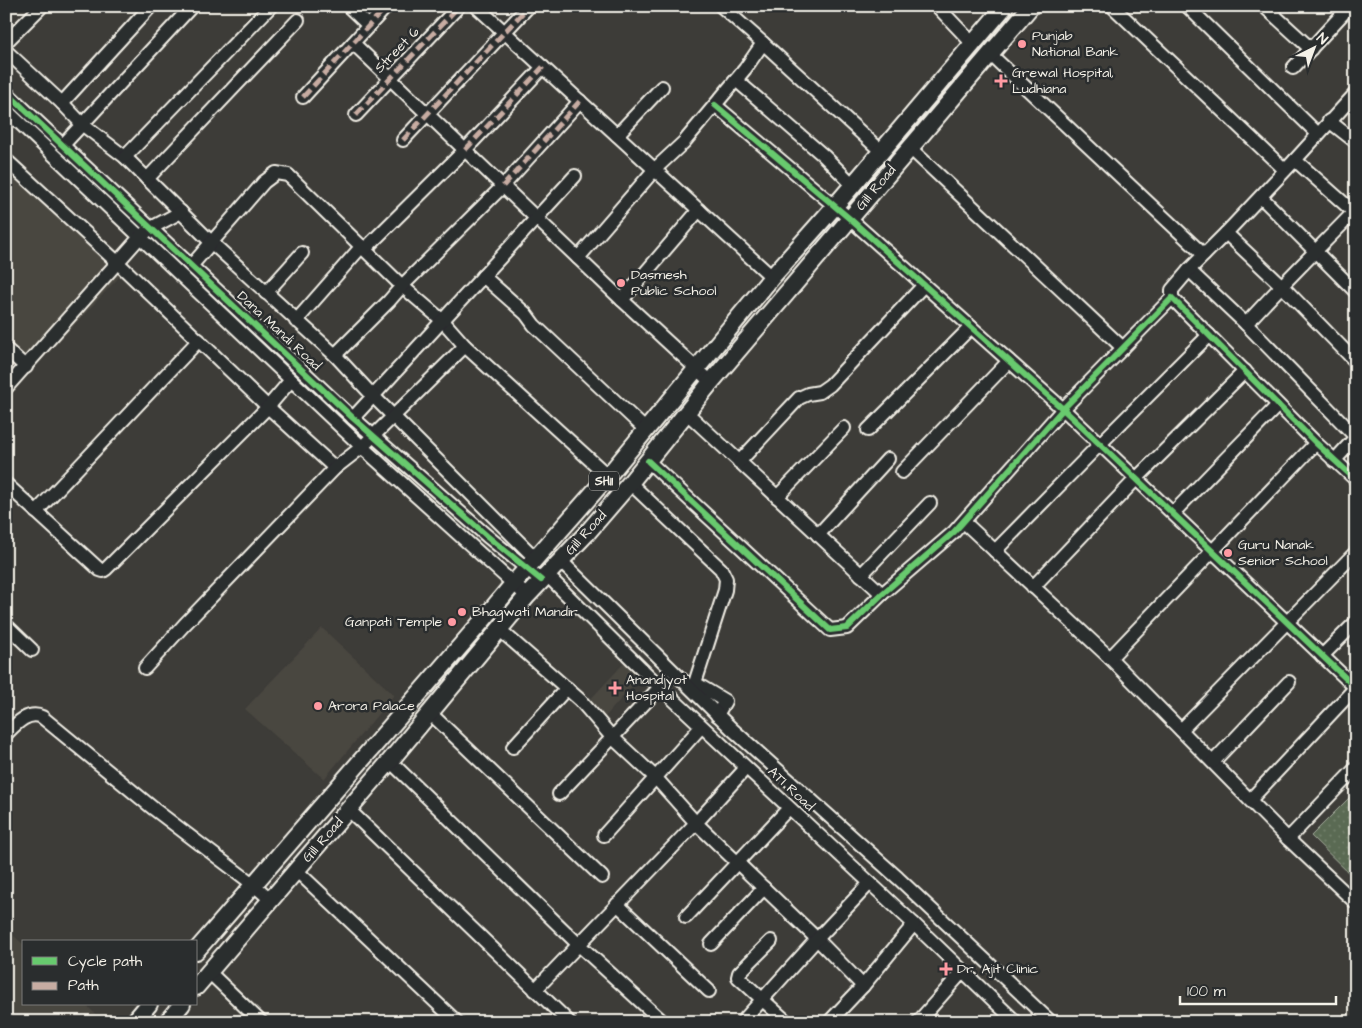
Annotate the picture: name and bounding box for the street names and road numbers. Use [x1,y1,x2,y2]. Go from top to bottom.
street label: Street 6 [370,22,424,78]
street label: Gill Road [851,161,901,215]
street label: Dana Mandi Road [232,287,326,375]
road number: SH11 [589,472,619,491]
street label: Gill Road [561,506,611,560]
street label: ATI Road [763,762,819,816]
street label: Gill Road [298,813,348,867]

